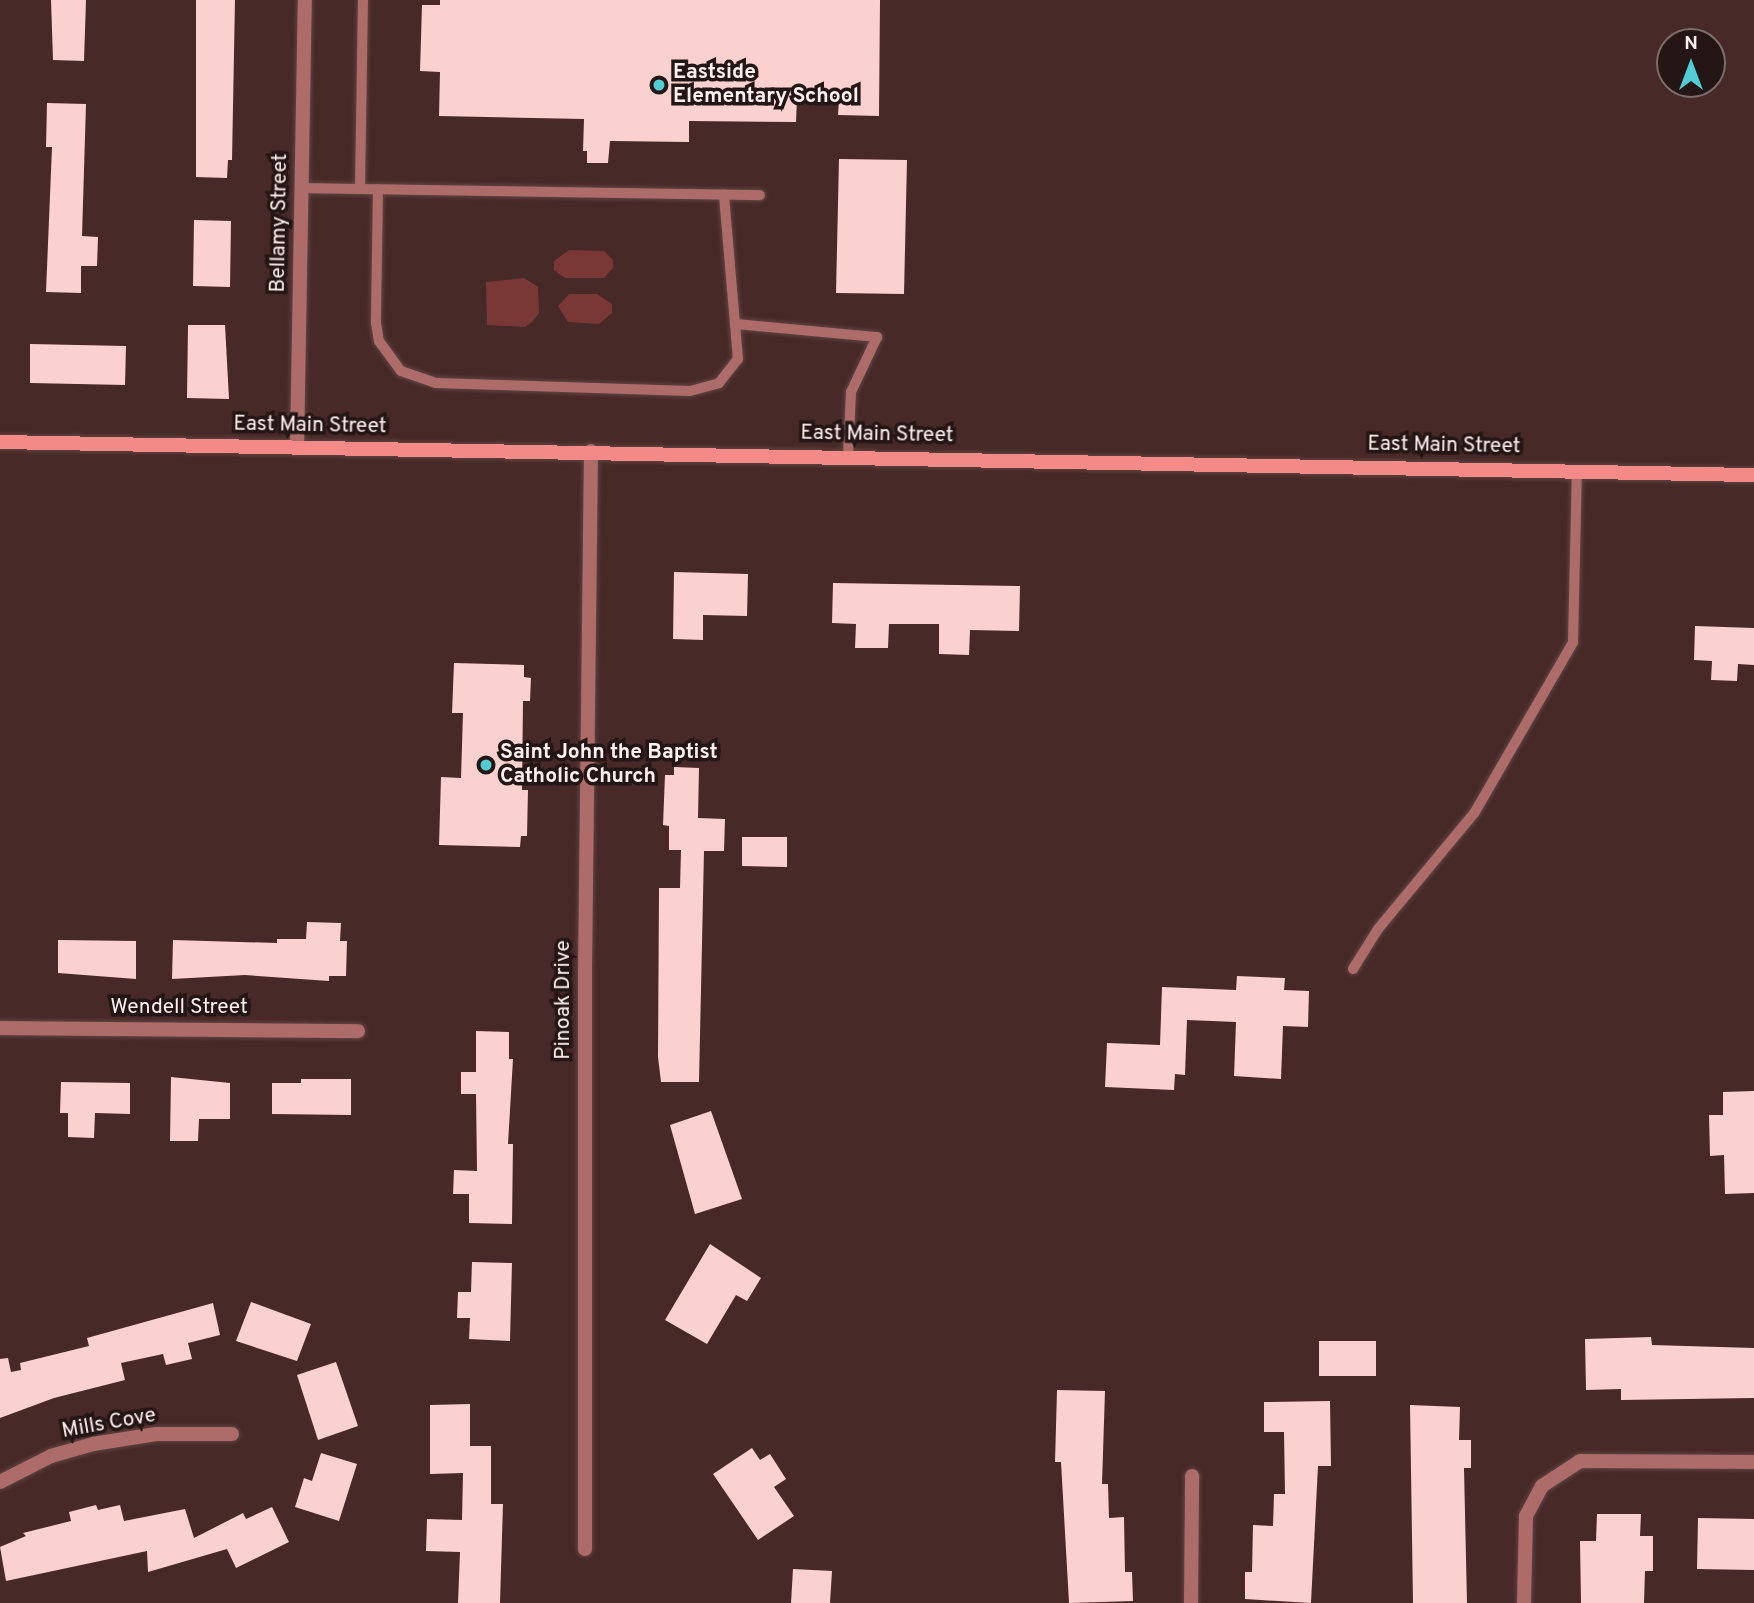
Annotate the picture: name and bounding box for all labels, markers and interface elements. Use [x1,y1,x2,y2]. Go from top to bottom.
north arrow [1656,28,1726,98]
text: N [1684,32,1698,56]
place label: Eastside Elementary School [673,60,859,110]
marker: Eastside Elementary School [651,77,667,93]
street label: Bellamy Street [266,153,294,293]
street label: East Main Street [233,412,387,440]
street label: East Main Street [800,421,954,449]
street label: East Main Street [1367,432,1521,460]
place label: Saint John the Baptist Catholic Church [500,740,718,790]
marker: Saint John the Baptist Catholic Church [478,757,494,773]
street label: Pinoak Drive [551,940,577,1060]
street label: Wendell Street [110,995,248,1021]
street label: Mills Cove [60,1403,158,1445]

